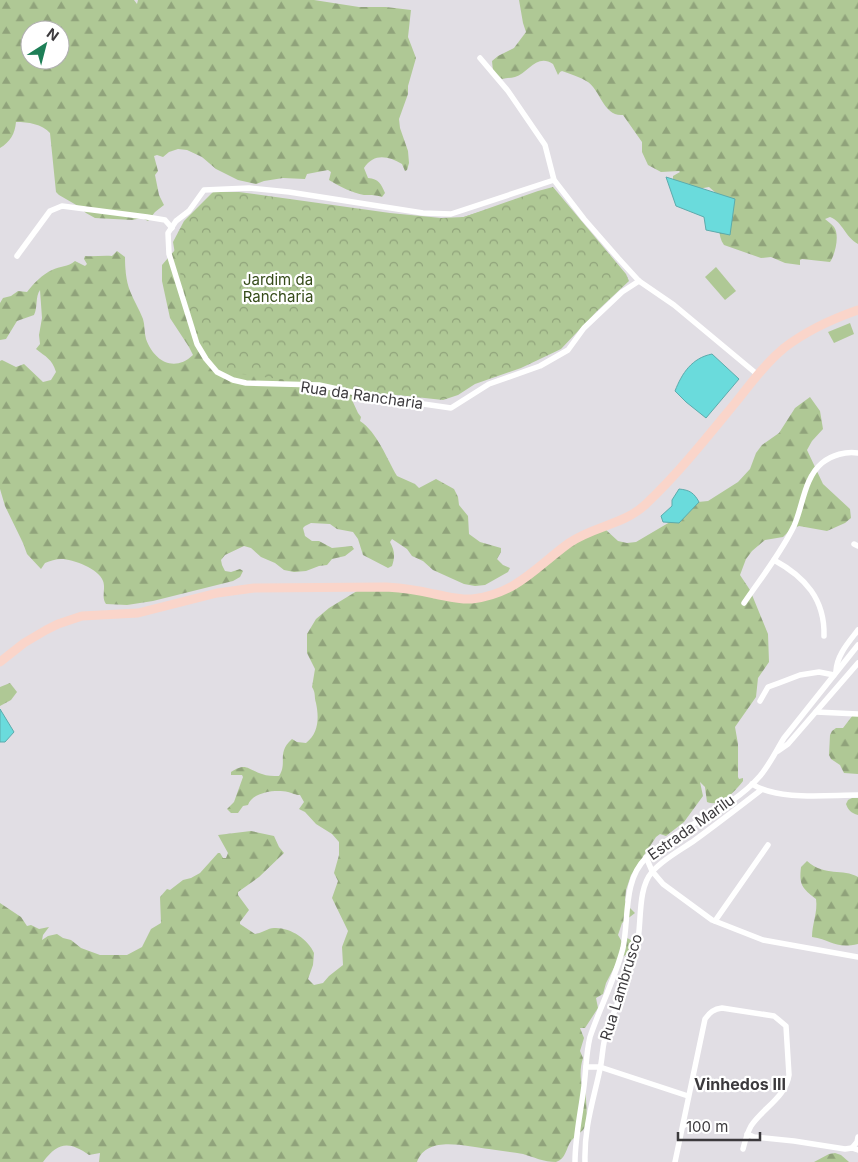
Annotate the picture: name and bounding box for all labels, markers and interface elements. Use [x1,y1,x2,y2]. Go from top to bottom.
north arrow [20,20,70,70]
text: N [44,24,62,44]
park label: Jardim da Rancharia [243,270,313,306]
street label: Rua da Rancharia [299,377,425,413]
street label: Estrada Marilu [644,790,738,864]
street label: Rua Lambrusco [596,931,646,1043]
district label: Vinhedos III [694,1074,786,1094]
scale bar [678,1110,760,1142]
text: 100 m [686,1117,728,1136]

